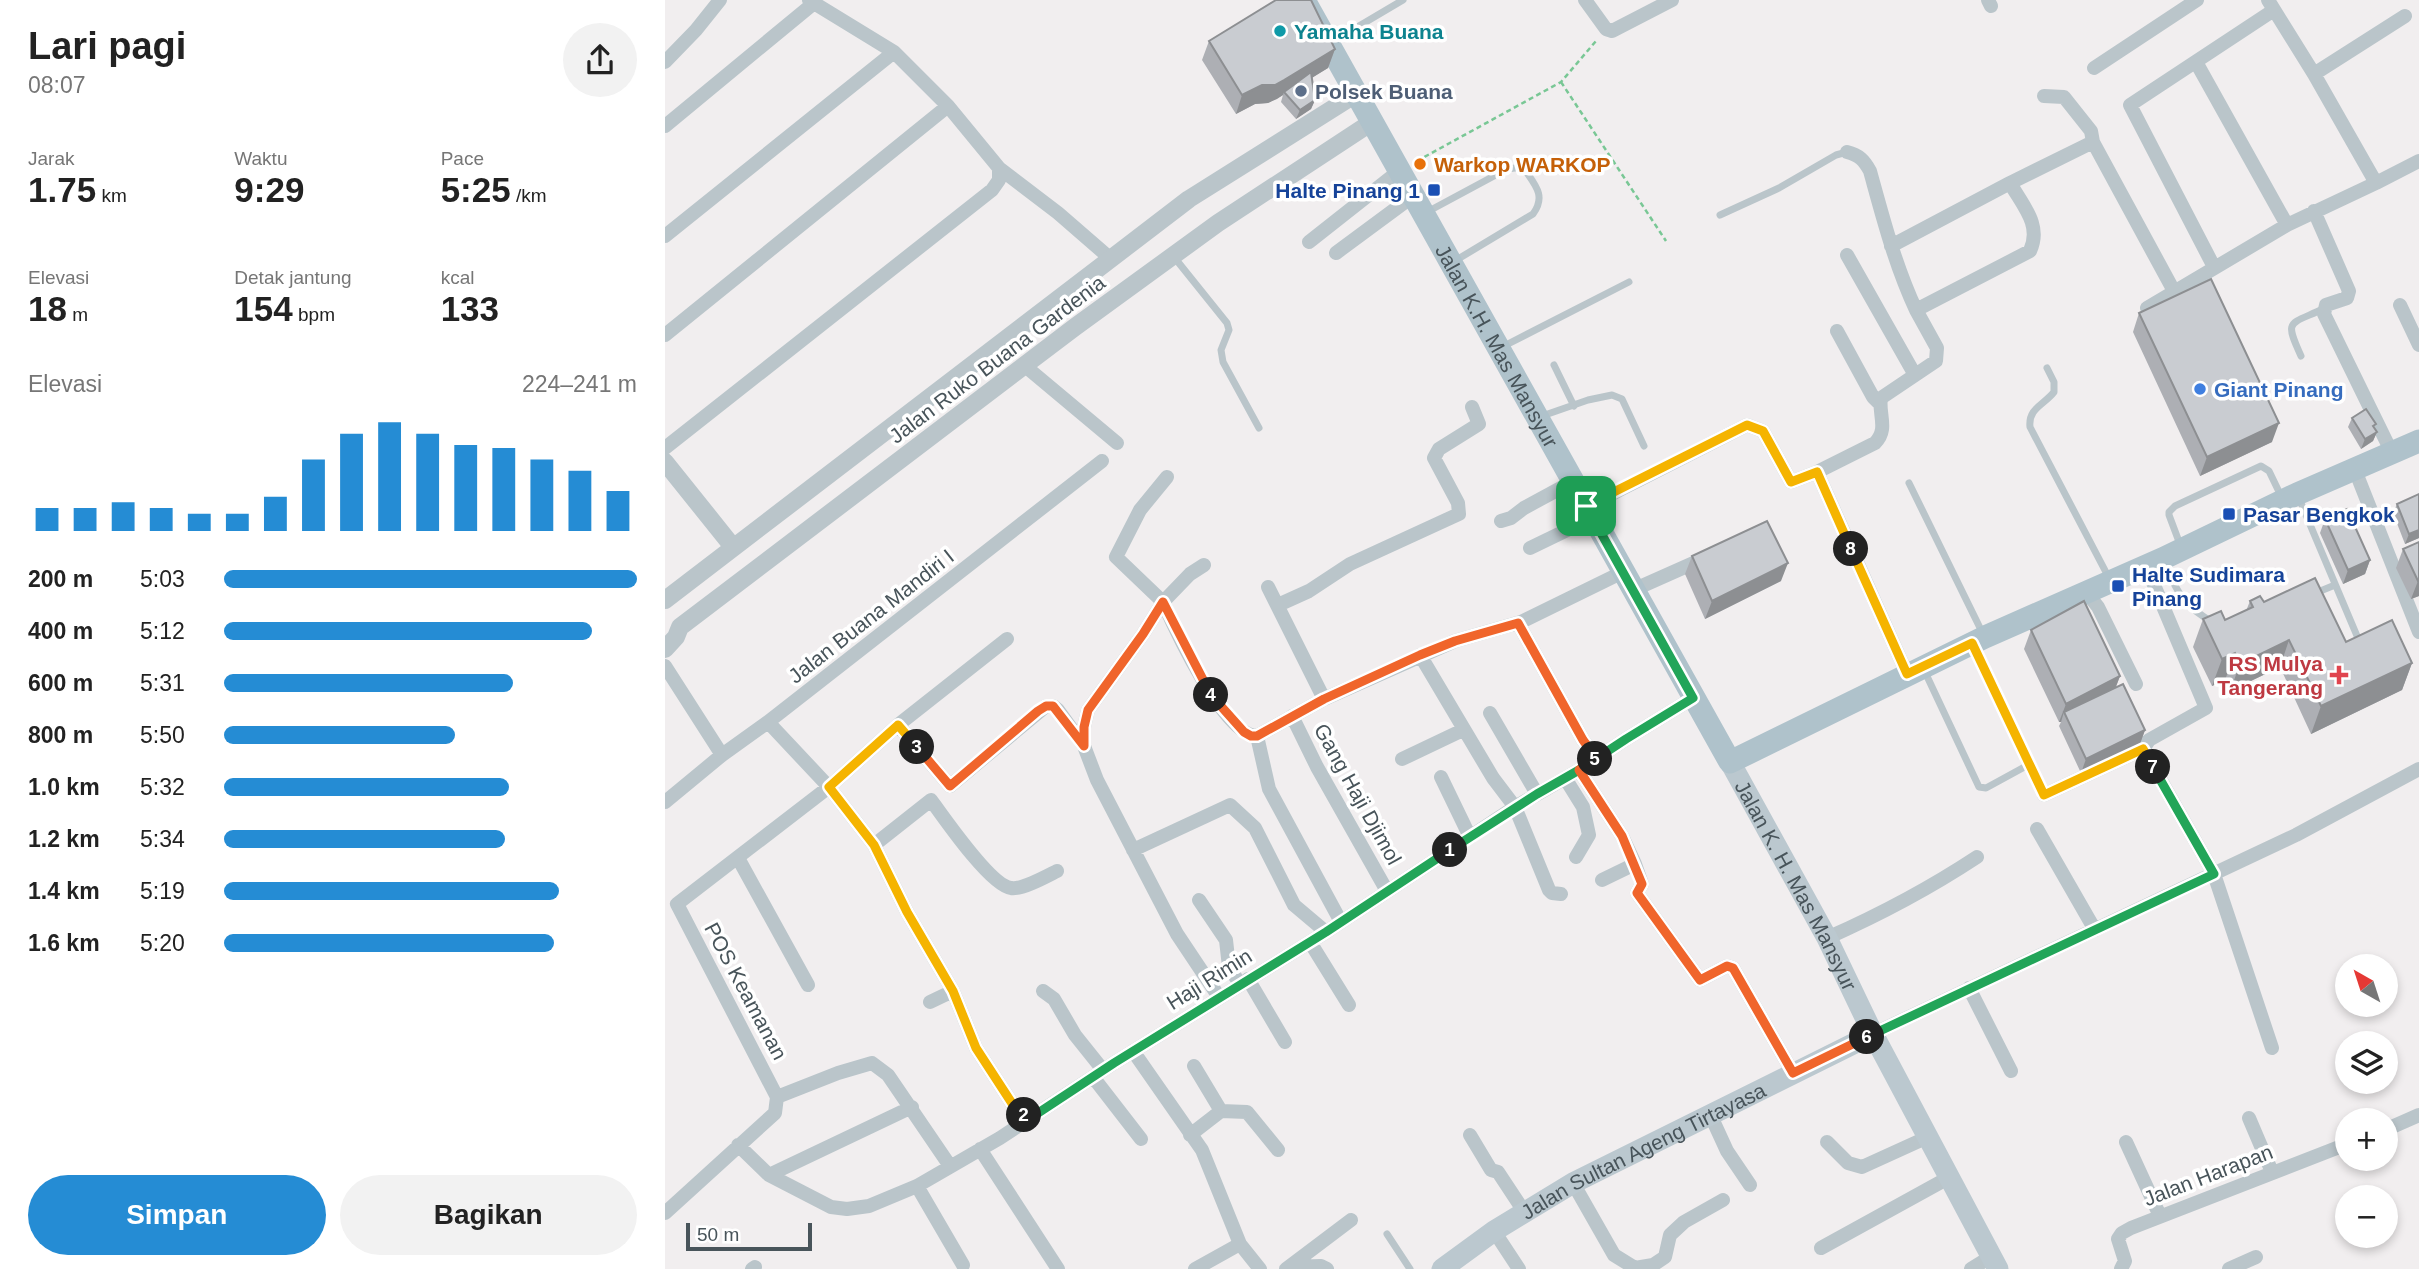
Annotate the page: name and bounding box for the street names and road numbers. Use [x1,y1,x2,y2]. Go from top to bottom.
street label: Jalan K.H. Mas Mansyur [1431,240,1563,451]
street label: Jalan Ruko Buana Gardenia [885,270,1110,448]
street label: Jalan Buana Mandiri I [784,544,958,688]
street label: Gang Haji Djimol [1310,720,1406,868]
street label: Jalan K. H. Mas Mansyur [1731,776,1862,994]
street label: POS Keamanan [700,919,792,1063]
street label: Haji Rimin [1162,944,1256,1014]
street label: Jalan Sultan Ageng Tirtayasa [1517,1078,1769,1223]
street label: Jalan Harapan [2140,1140,2276,1210]

